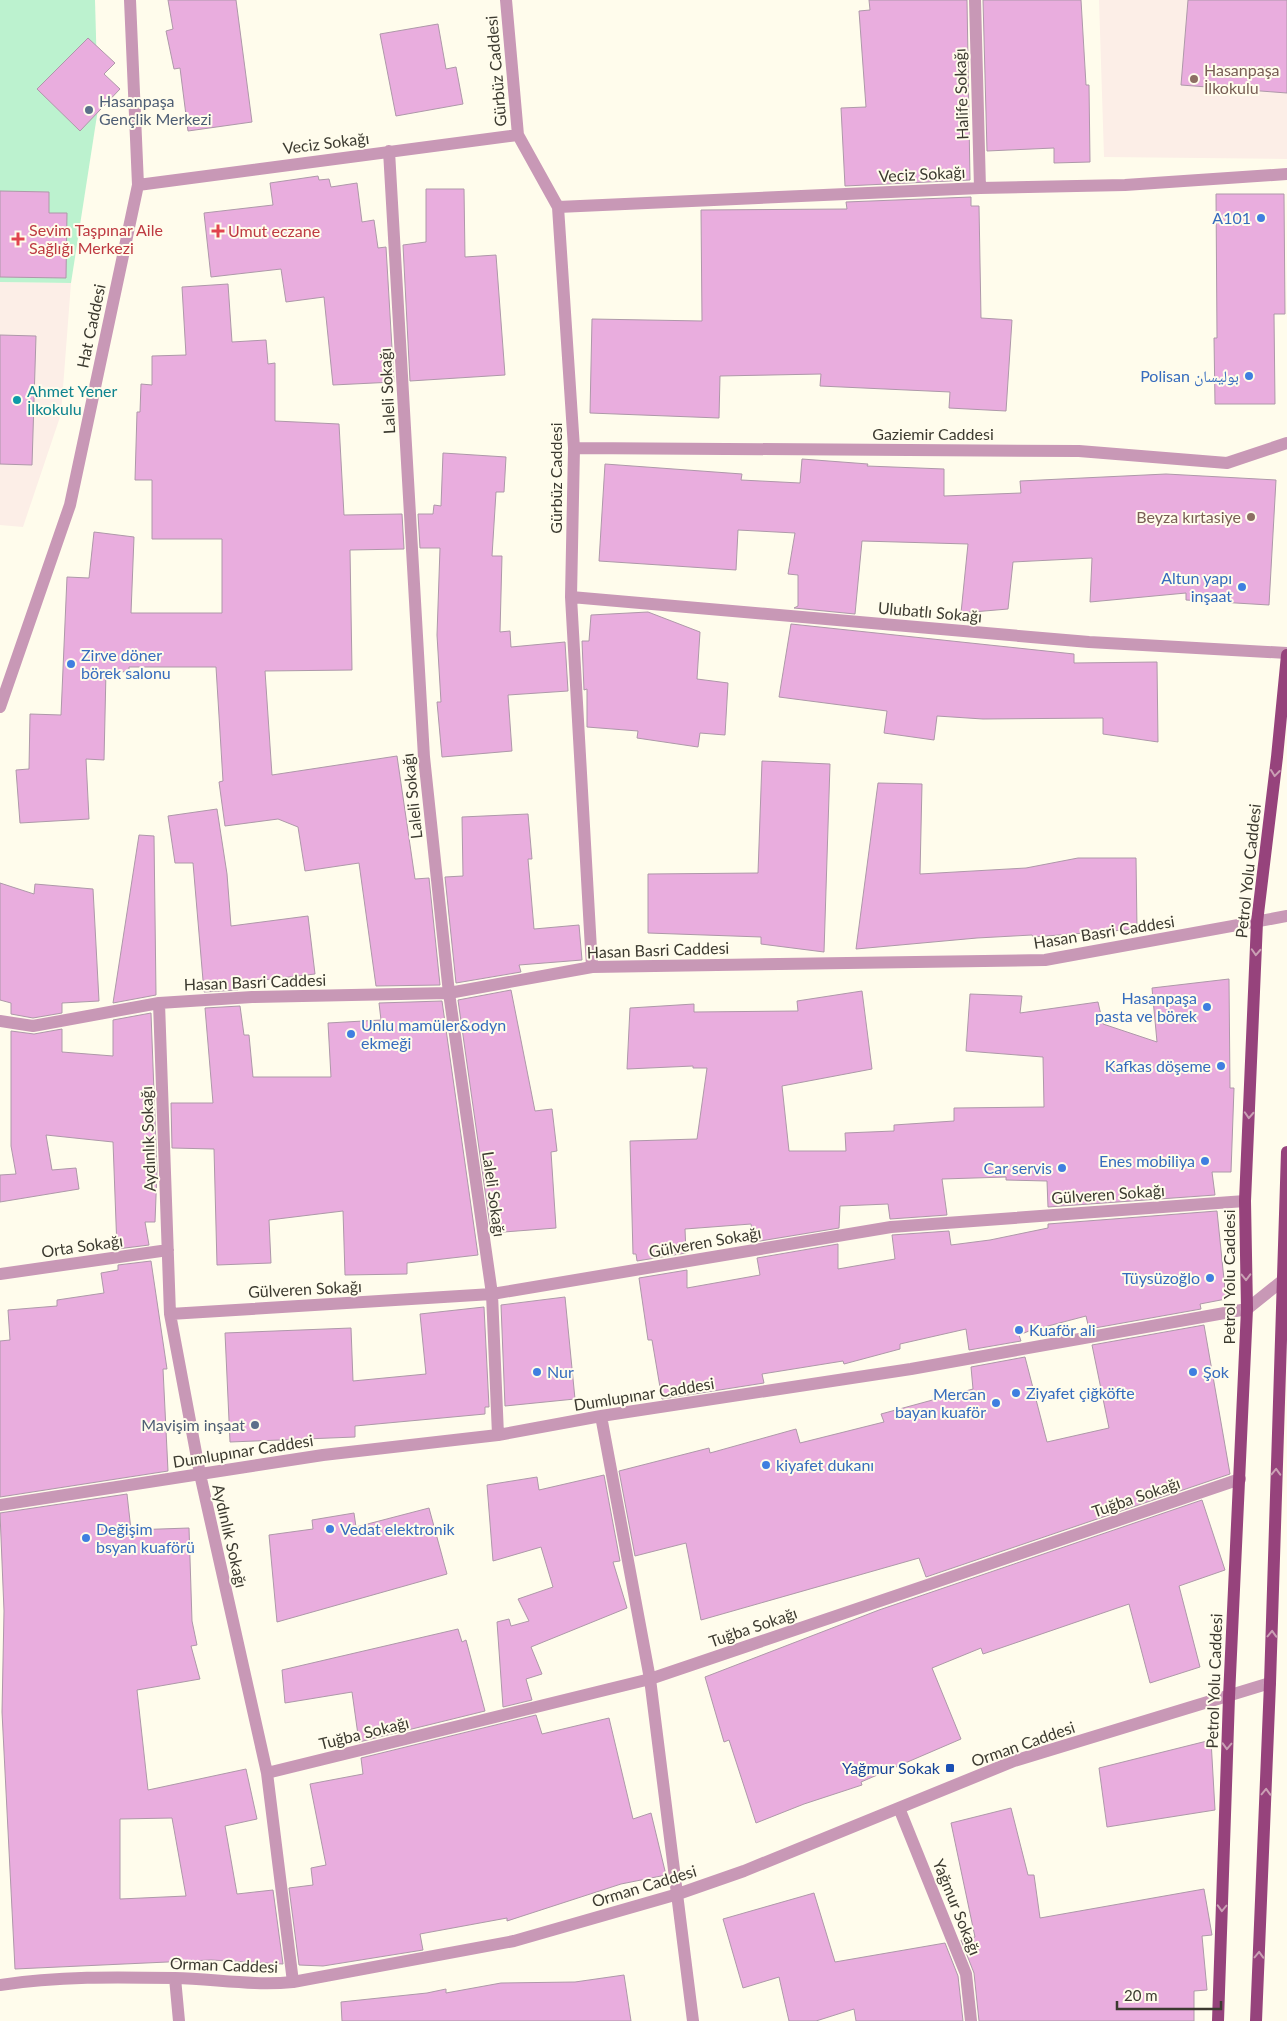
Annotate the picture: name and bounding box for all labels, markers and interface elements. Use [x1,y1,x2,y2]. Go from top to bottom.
street label: Gürbüz Caddesi [481,15,510,127]
street label: Halife Sokağı [949,48,972,140]
place label: Hasanpaşa İlkokulu [1204,60,1280,97]
marker: Hasanpaşa İlkokulu [1188,73,1200,85]
place label: Hasanpaşa Gençlik Merkezi [99,91,212,128]
marker: Hasanpaşa Gençlik Merkezi [83,104,95,116]
street label: Veciz Sokağı [282,128,370,157]
street label: Veciz Sokağı [878,162,966,185]
place label: A101 [1212,208,1251,227]
marker: A101 [1255,212,1267,224]
place label: Sevim Taşpınar Aile Sağlığı Merkezi [29,220,163,257]
place label: Umut eczane [228,221,320,240]
marker: Umut eczane [212,225,224,237]
marker: Sevim Taşpınar Aile Sağlığı Merkezi [11,232,25,246]
street label: Hat Caddesi [72,282,109,370]
street label: Laleli Sokağı [375,348,398,434]
place label: Polisan بوليسان [1140,366,1239,387]
marker: Polisan بوليسان [1243,370,1255,382]
place label: Ahmet Yener İlkokulu [27,381,118,418]
marker: Ahmet Yener İlkokulu [11,394,23,406]
street label: Gürbüz Caddesi [546,422,565,534]
street label: Gaziemir Caddesi [872,424,994,443]
place label: Beyza kırtasiye [1136,507,1241,526]
marker: Beyza kırtasiye [1245,511,1257,523]
place label: Altun yapı inşaat [1161,568,1232,605]
marker: Altun yapı inşaat [1236,581,1248,593]
street label: Ulubatlı Sokağı [877,597,983,626]
place label: Zirve döner börek salonu [81,645,171,682]
marker: Zirve döner börek salonu [65,658,77,670]
street label: Laleli Sokağı [398,752,425,840]
one-way arrow [1271,769,1281,778]
street label: Petrol Yolu Caddesi [1231,803,1264,939]
street label: Hasan Basri Caddesi [1032,911,1176,952]
street label: Hasan Basri Caddesi [586,938,730,961]
one-way arrow [1250,949,1261,957]
street label: Hasan Basri Caddesi [183,970,327,993]
place label: Hasanpaşa pasta ve börek [1095,988,1198,1025]
marker: Hasanpaşa pasta ve börek [1201,1001,1213,1013]
place label: Unlu mamüler&odyn ekmeği [361,1015,506,1052]
marker: Unlu mamüler&odyn ekmeği [345,1028,357,1040]
place label: Kafkas döşeme [1105,1056,1211,1075]
marker: Kafkas döşeme [1215,1060,1227,1072]
street label: Aydınlık Sokağı [136,1086,159,1192]
one-way arrow [1243,1111,1254,1119]
street label: Laleli Sokağı [479,1150,510,1238]
place label: Enes mobiliya [1099,1151,1195,1170]
marker: Enes mobiliya [1199,1155,1211,1167]
place label: Car servis [984,1158,1052,1177]
marker: Car servis [1056,1162,1068,1174]
street label: Gülveren Sokağı [1051,1180,1165,1207]
street label: Petrol Yolu Caddesi [1219,1210,1238,1345]
street label: Gülveren Sokağı [647,1222,763,1261]
street label: Orta Sokağı [40,1230,124,1261]
place label: Tüysüzoğlo [1122,1268,1200,1287]
marker: Tüysüzoğlo [1204,1272,1216,1284]
one-way arrow [1241,1274,1251,1281]
street label: Gülveren Sokağı [248,1276,362,1301]
place label: Kuaför ali [1029,1320,1096,1339]
marker: Kuaför ali [1013,1324,1025,1336]
place label: Nur [547,1362,574,1381]
place label: Şok [1203,1362,1230,1381]
marker: Nur [531,1366,543,1378]
marker: Şok [1187,1366,1199,1378]
street label: Dumlupınar Caddesi [572,1373,715,1414]
place label: Ziyafet çiğköfte [1026,1383,1135,1402]
place label: Mercan bayan kuaför [895,1384,986,1421]
marker: Ziyafet çiğköfte [1010,1387,1022,1399]
marker: Mercan bayan kuaför [990,1397,1002,1409]
place label: Mavişim inşaat [141,1415,245,1434]
marker: Mavişim inşaat [249,1419,261,1431]
street label: Dumlupınar Caddesi [171,1430,314,1471]
place label: kiyafet dukanı [776,1455,874,1474]
marker: kiyafet dukanı [760,1459,772,1471]
one-way arrow [1271,1468,1282,1476]
street label: Tuğba Sokağı [1089,1473,1182,1520]
street label: Aydınlık Sokağı [209,1482,252,1590]
place label: Değişim bsyan kuaförü [96,1519,195,1556]
place label: Vedat elektronik [340,1519,456,1538]
marker: Vedat elektronik [324,1523,336,1535]
marker: Değişim bsyan kuaförü [80,1532,92,1544]
street label: Tuğba Sokağı [706,1603,799,1650]
street label: Petrol Yolu Caddesi [1202,1613,1225,1749]
one-way arrow [1266,1630,1277,1638]
street label: Tuğba Sokağı [317,1712,411,1753]
street label: Orman Caddesi [969,1717,1077,1770]
one-way arrow [1222,1742,1233,1750]
place label: Yağmur Sokak [842,1758,941,1777]
marker: Yağmur Sokak [944,1762,956,1774]
one-way arrow [1260,1788,1271,1796]
street label: Yağmur Sokağı [930,1856,985,1958]
street label: Orman Caddesi [589,1861,698,1910]
one-way arrow [1216,1904,1227,1912]
one-way arrow [1254,1951,1265,1959]
street label: Orman Caddesi [170,1953,279,1976]
scale bar [1117,1978,1221,2010]
text: 20 m [1124,1986,1158,2004]

